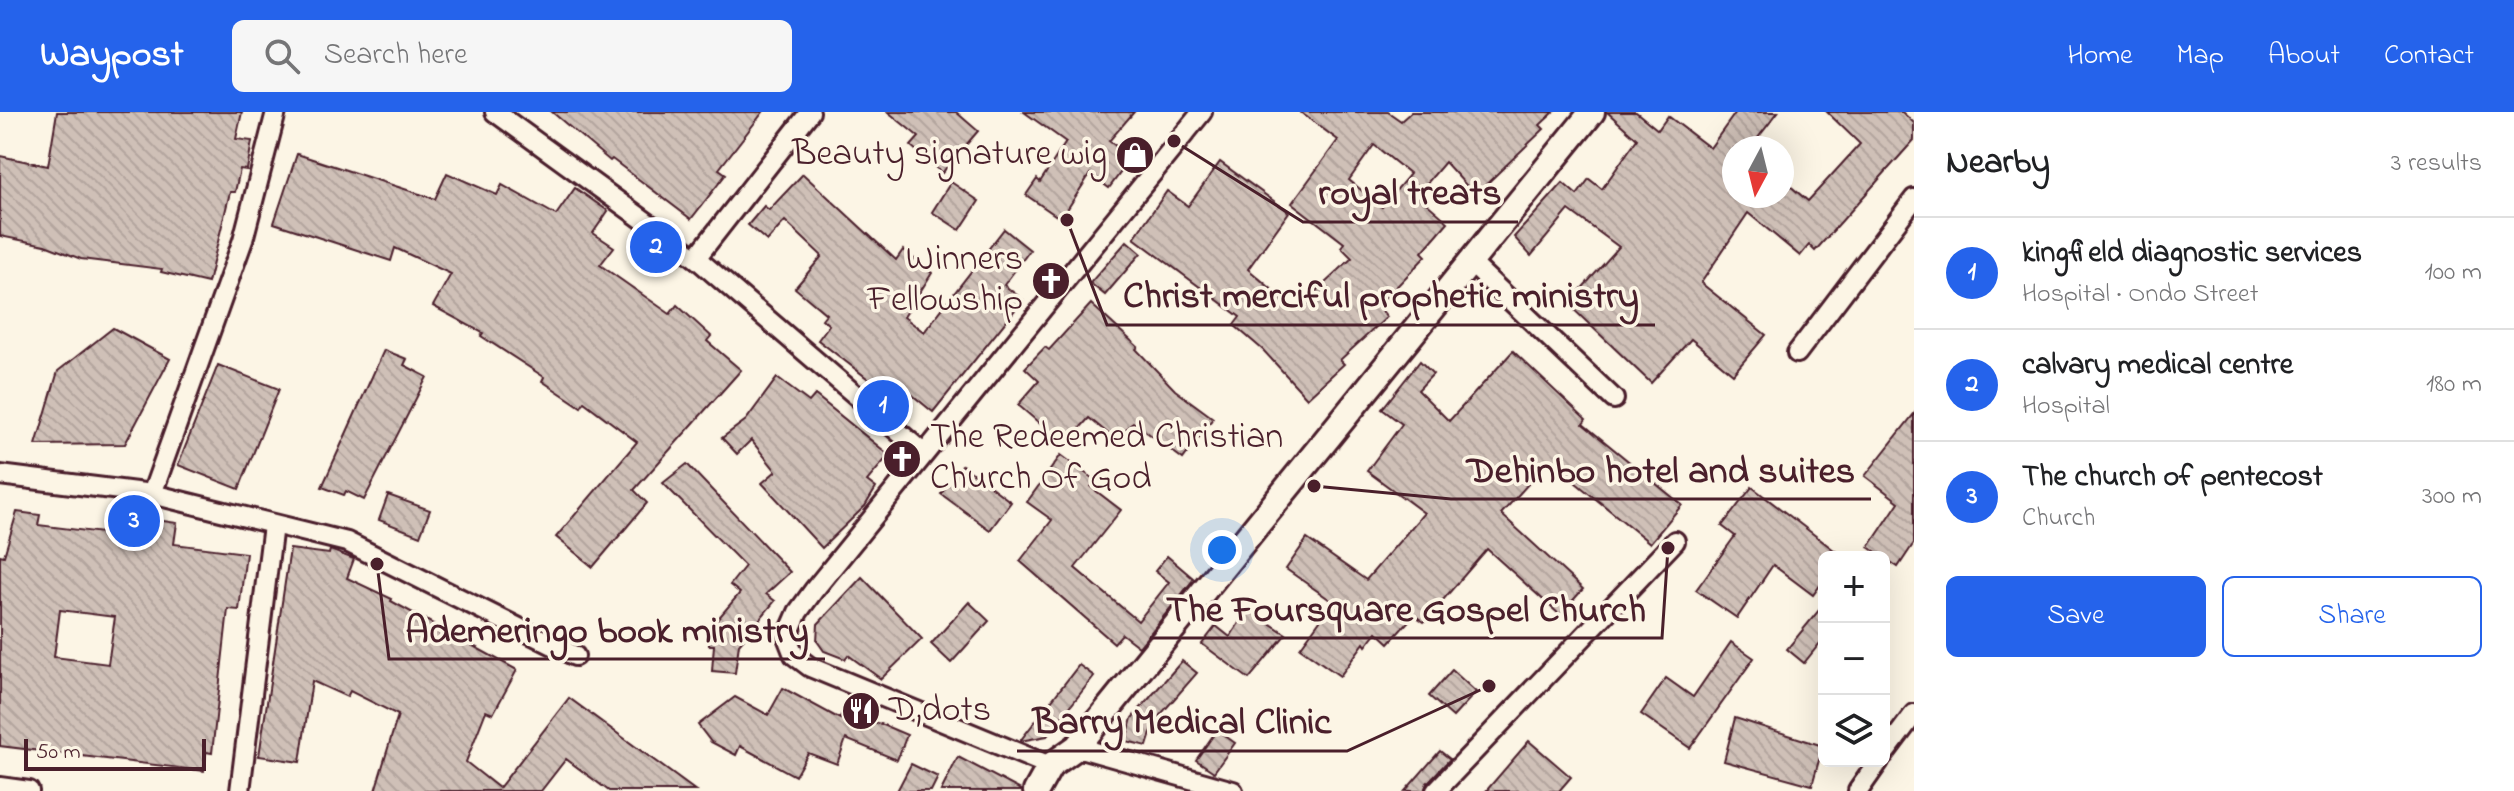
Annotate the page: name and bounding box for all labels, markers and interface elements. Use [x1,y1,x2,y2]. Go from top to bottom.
search box [232,20,792,92]
text: Waypost [40,28,184,84]
icon: search [260,34,304,78]
text: Search here [324,34,467,78]
text: Home [2067,36,2133,77]
text: Map [2177,36,2224,77]
text: About [2268,36,2340,77]
text: Contact [2384,36,2474,77]
place label: Beauty signature wig [791,129,1107,182]
shop icon: Beauty signature wig [1114,134,1156,176]
north arrow [1722,136,1794,208]
text: Nearby [1946,139,2050,189]
text: 3 results [2391,145,2482,183]
callout: royal treats [1303,160,1518,222]
text: royal treats [1318,167,1502,223]
pin: 2 [630,217,682,277]
text: kingfield diagnostic services [2022,232,2362,276]
place label: Winners Fellowship [867,234,1023,328]
text: 1 [1968,254,1976,292]
text: 100 m [2425,254,2482,292]
church icon: Winners Fellowship [1030,260,1072,302]
callout: Christ merciful prophetic ministry [1107,263,1655,325]
text: Christ merciful prophetic ministry [1123,270,1639,326]
text: Hospital · Ondo Street [2022,276,2258,314]
text: calvary medical centre [2022,344,2293,388]
text: 2 [1966,366,1978,404]
text: 180 m [2426,366,2482,404]
pin: 1 [857,376,909,436]
text: Hospital [2022,388,2110,426]
place label: The Redeemed Christian Church Of God [930,412,1283,506]
callout: Dehinbo hotel and suites [1451,437,1871,499]
church icon: The Redeemed Christian Church Of God [881,438,923,480]
text: Dehinbo hotel and suites [1465,445,1855,501]
text: The church of pentecost [2022,456,2323,500]
text: 3 [1967,478,1977,516]
text: 300 m [2422,478,2482,516]
pin: 3 [108,491,160,551]
text: Church [2022,500,2095,538]
your location [1202,530,1242,570]
map controls [1818,551,1890,767]
button: + [1818,551,1890,623]
callout: The Foursquare Gospel Church [1150,576,1662,638]
button: Save [1946,576,2206,657]
button: Share [2222,576,2482,657]
text: The Foursquare Gospel Church [1166,584,1646,640]
callout: Ademeringo book ministry [389,597,825,659]
text: Ademeringo book ministry [405,605,809,661]
button: − [1818,623,1890,695]
place label: D,dots [888,685,991,738]
callout: Barry Medical Clinic [1017,689,1347,751]
restaurant icon: D,dots [840,690,882,732]
button: layers [1818,695,1890,767]
text: Barry Medical Clinic [1031,696,1332,752]
scale bar [24,735,206,771]
text: 50 m [36,737,81,769]

